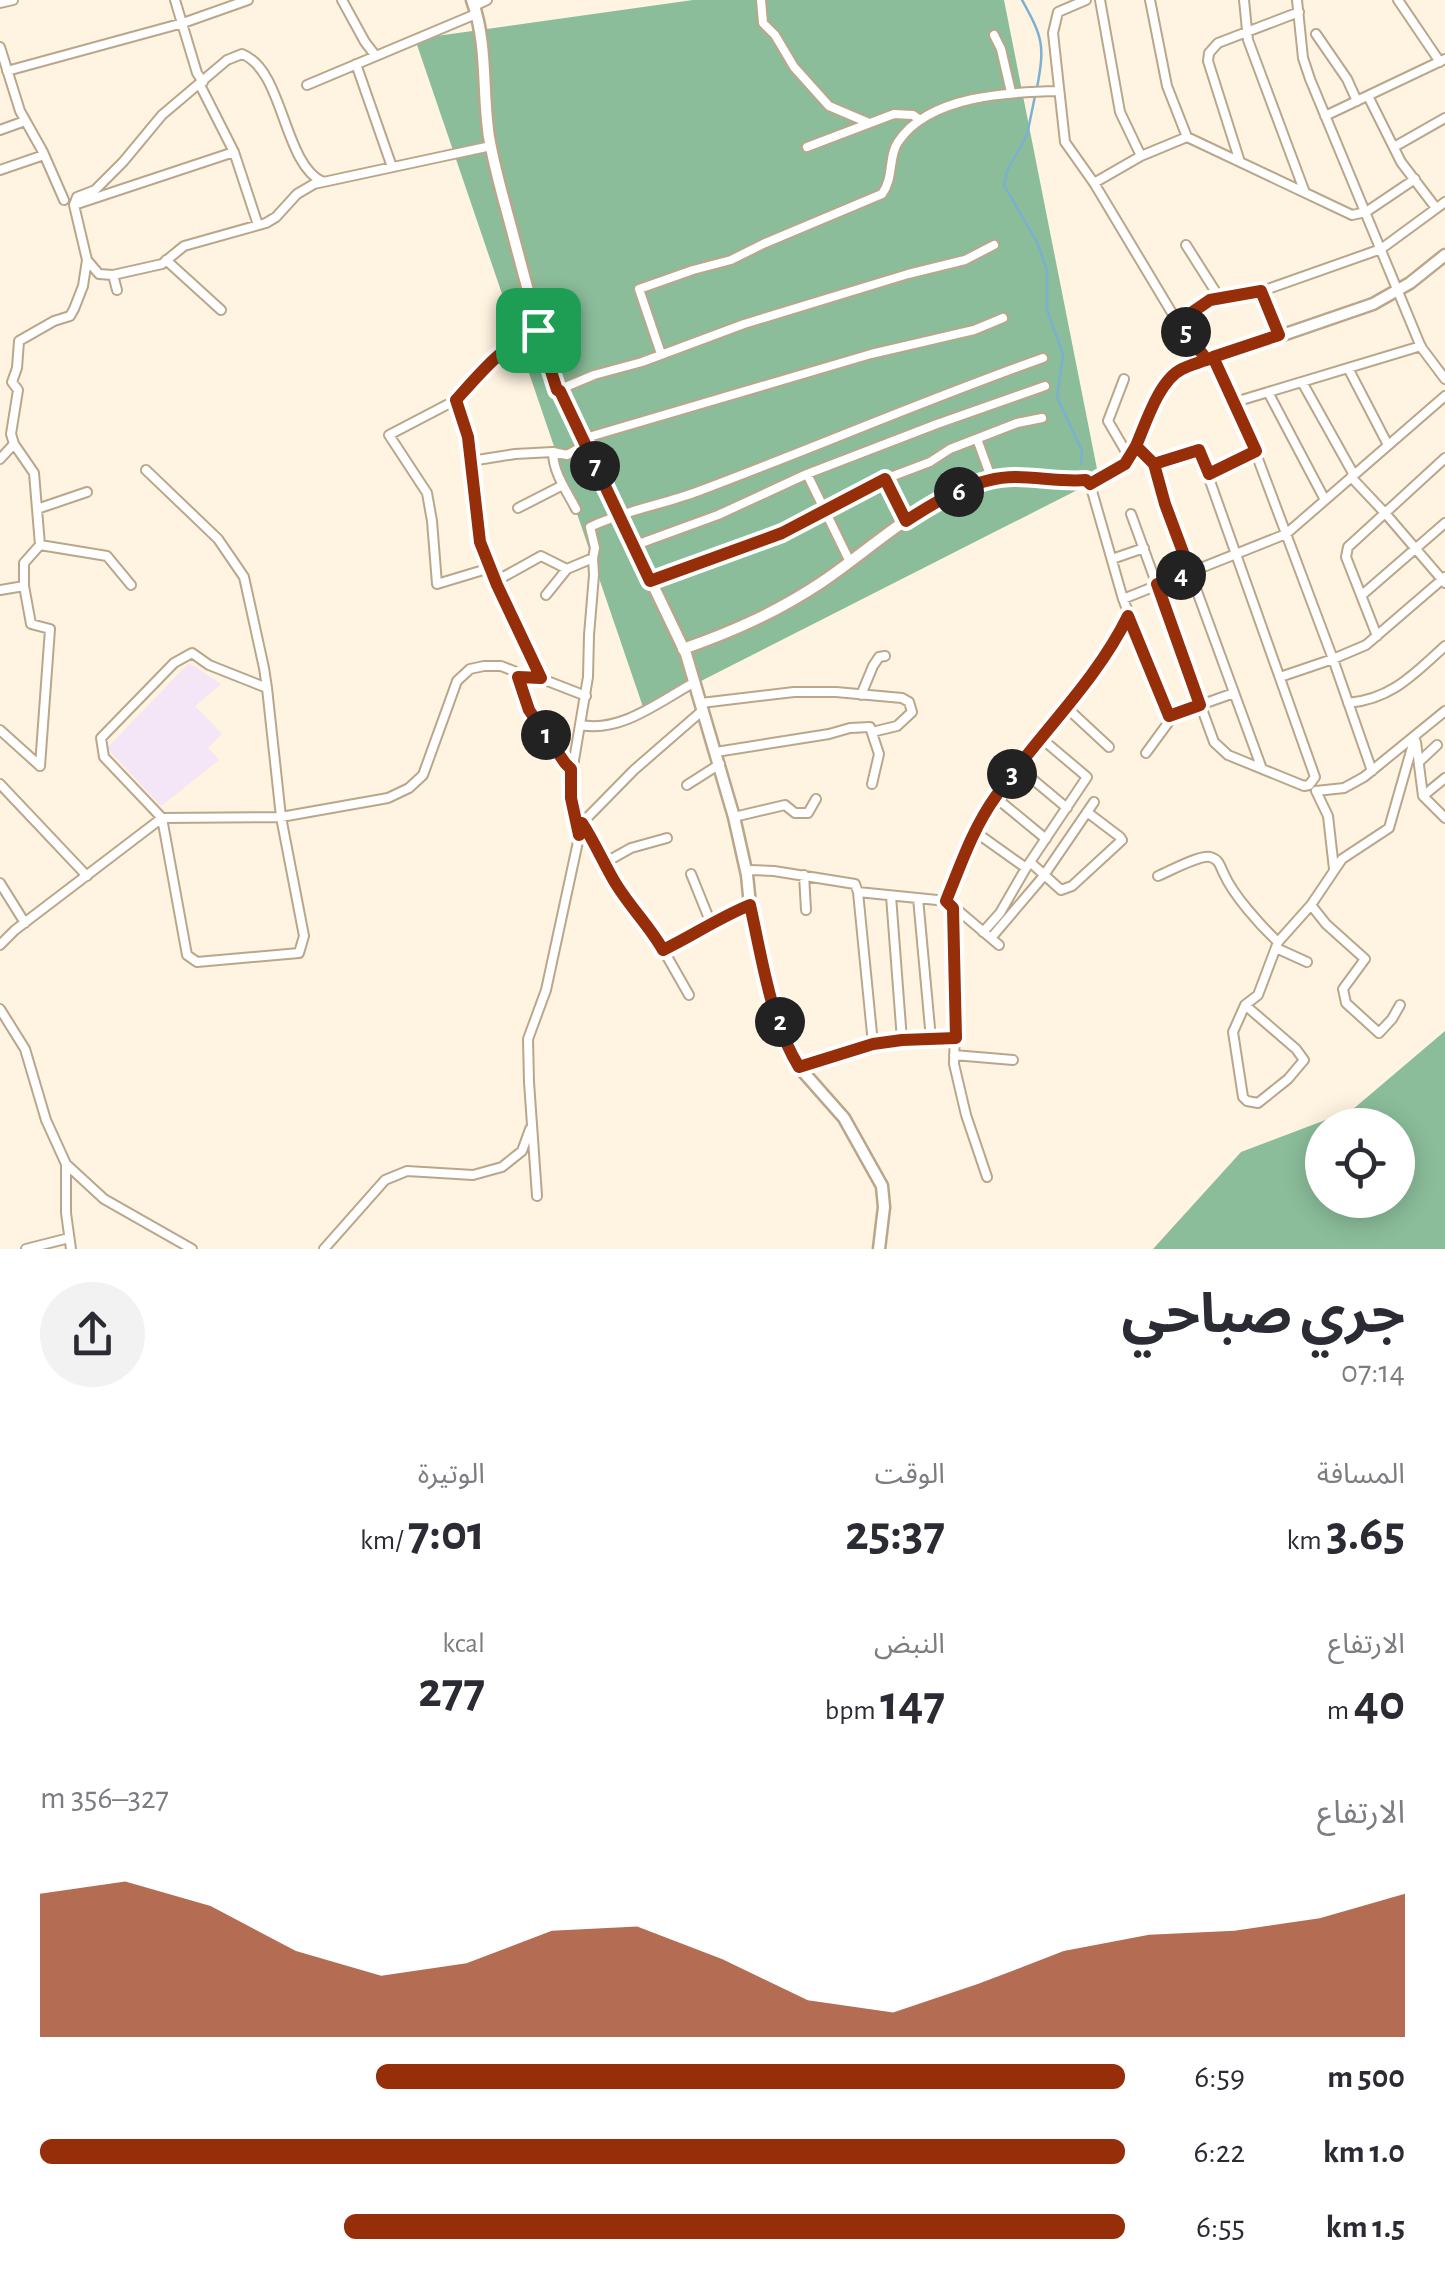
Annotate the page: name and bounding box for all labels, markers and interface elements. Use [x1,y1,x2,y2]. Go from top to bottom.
pin [496,288,581,373]
icon: arrive [511,303,566,358]
pin: 5 [1161,307,1211,357]
text: 5 [1180,318,1192,346]
pin: 7 [570,441,620,491]
text: 7 [589,452,601,480]
pin: 6 [934,467,984,517]
text: 6 [952,478,966,506]
pin: 4 [1156,550,1206,600]
text: 4 [1174,561,1188,589]
pin: 1 [521,710,571,760]
text: 1 [541,721,551,749]
pin: 3 [987,749,1037,799]
text: 3 [1006,760,1018,788]
pin: 2 [755,997,805,1047]
text: 2 [773,1008,787,1036]
map controls [1305,1108,1415,1218]
button: locate [1305,1108,1415,1218]
button: share [40,1282,145,1387]
text: جري صباحي [1121,1288,1405,1343]
text: 07:14 [1341,1356,1405,1388]
text: الوتيرة [418,1461,485,1489]
text: الوقت [875,1461,945,1489]
text: المسافة [1317,1461,1405,1489]
text: 7:01 [408,1509,485,1559]
text: 25:37 [845,1509,945,1559]
text: 3.65 [1326,1509,1405,1559]
text: /km [360,1527,408,1555]
text: km [1286,1527,1326,1555]
text: kcal [442,1630,485,1658]
text: النبض [874,1631,945,1659]
text: الارتفاع [1328,1631,1405,1659]
text: 277 [418,1666,485,1716]
text: 147 [880,1679,945,1729]
text: 40 [1354,1679,1405,1729]
text: bpm [825,1697,880,1725]
text: m [1327,1697,1354,1725]
text: 327–356 m [40,1782,169,1814]
text: الارتفاع [1317,1797,1405,1829]
text: 6:59 [1194,2061,1245,2093]
text: 500 m [1327,2061,1405,2093]
text: 6:22 [1194,2136,1245,2168]
text: 1.0 km [1323,2136,1405,2168]
text: 6:55 [1196,2211,1245,2243]
text: 1.5 km [1326,2211,1405,2243]

